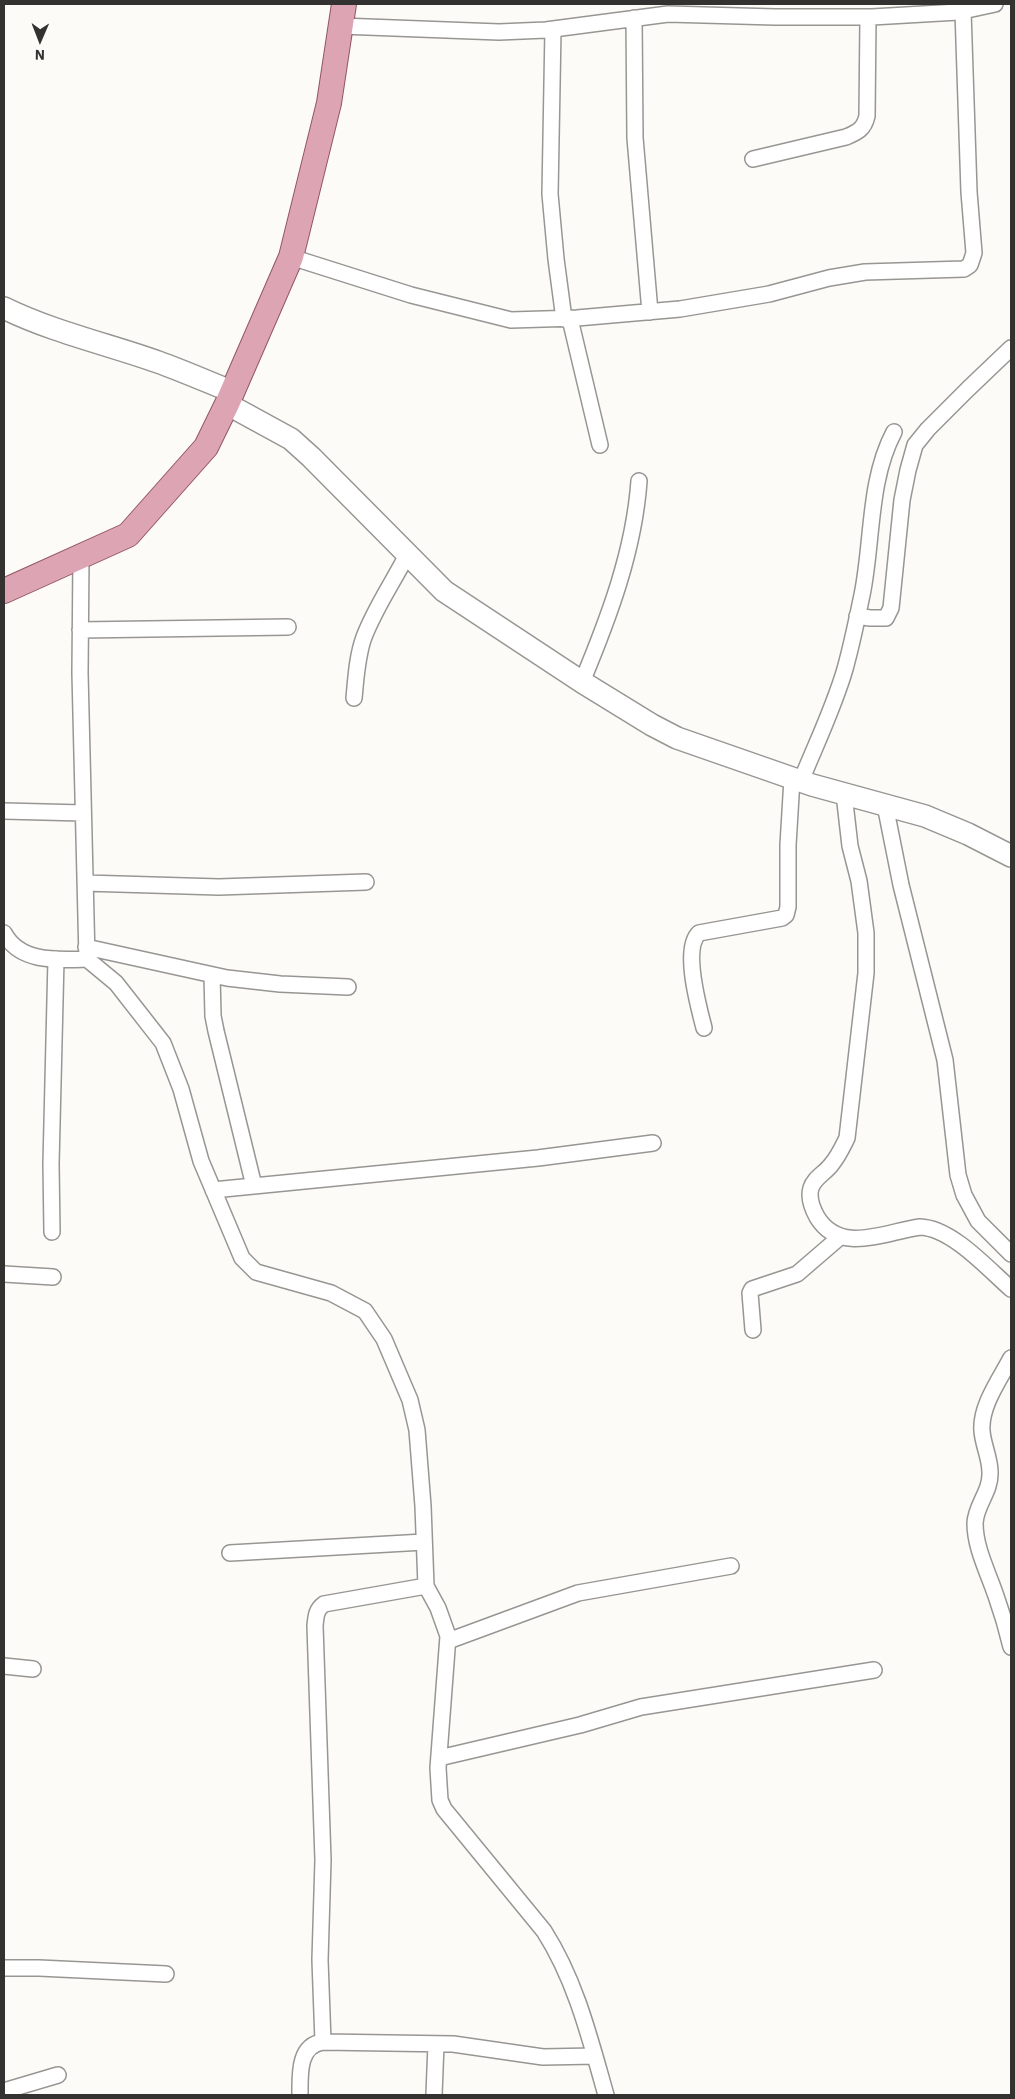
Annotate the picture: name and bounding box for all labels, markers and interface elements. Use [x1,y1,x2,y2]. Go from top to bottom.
north arrow [15,15,65,65]
text: N [35,46,45,64]

